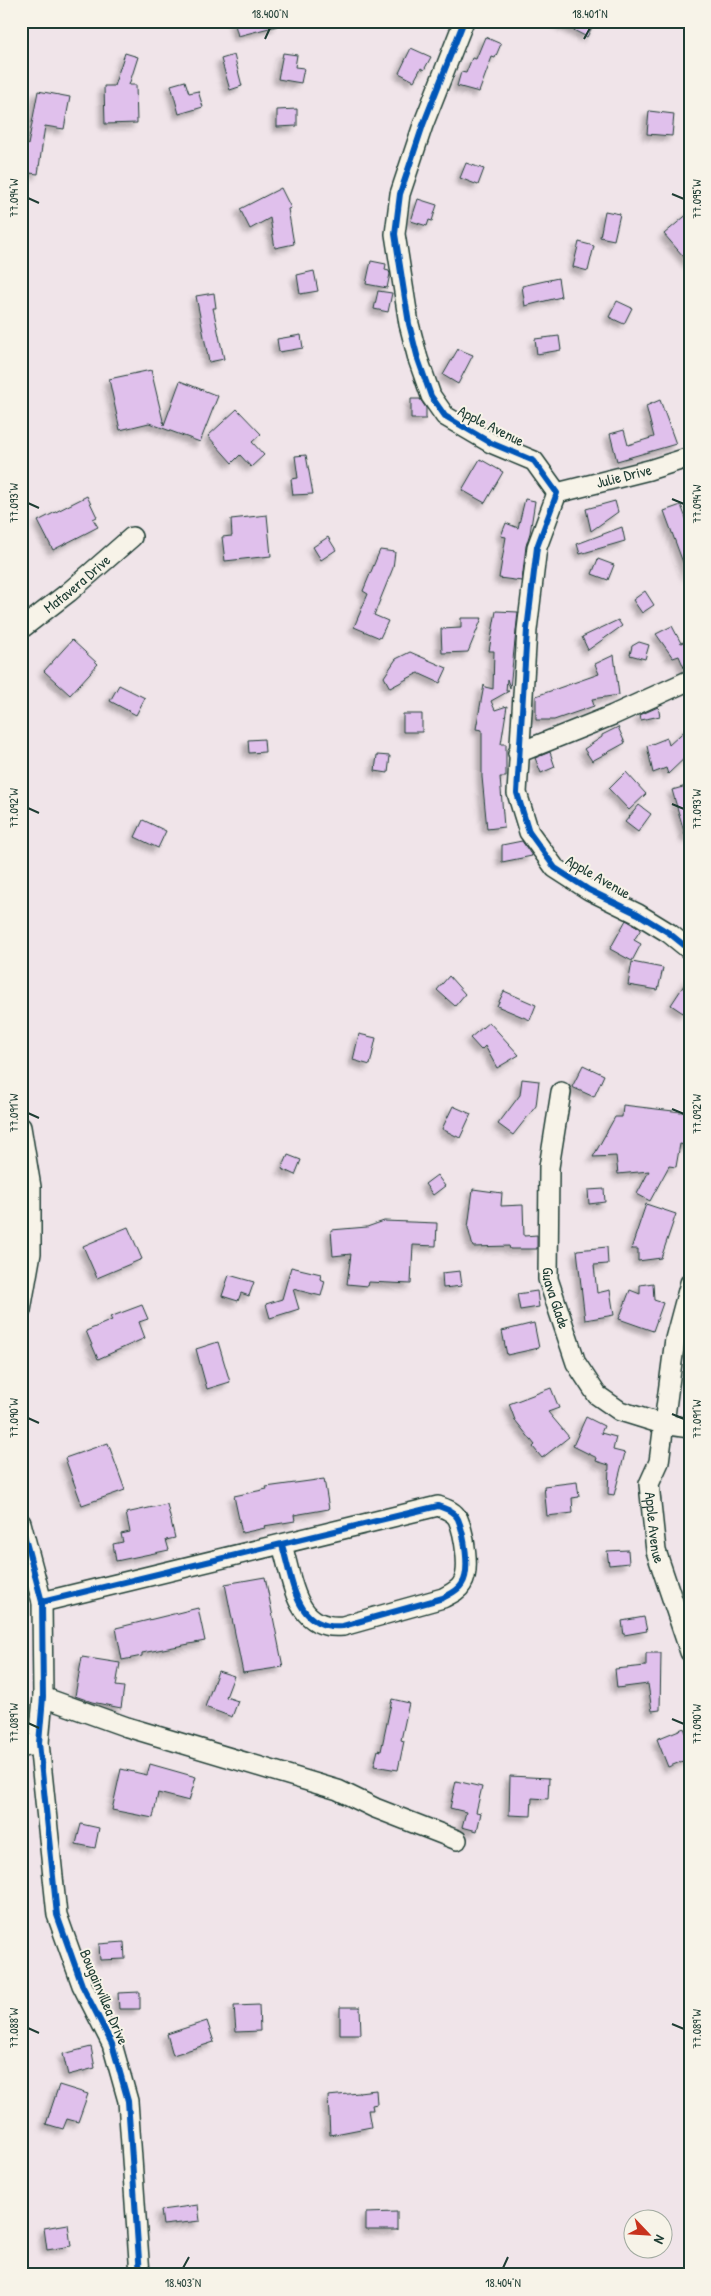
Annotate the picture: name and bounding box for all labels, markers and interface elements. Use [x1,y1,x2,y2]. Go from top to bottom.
text: 18.400°N [252,5,288,22]
text: 18.401°N [572,5,608,22]
text: 77.094°W [5,178,22,217]
text: 77.095°W [688,179,705,219]
street label: Apple Avenue [455,400,528,451]
street label: Julie Drive [594,459,654,493]
text: 77.093°W [5,483,22,523]
text: 77.094°W [688,484,705,523]
street label: Matavera Drive [39,549,115,618]
text: 77.092°W [5,787,22,828]
text: 77.093°W [688,789,705,829]
street label: Apple Avenue [562,850,635,904]
text: 77.091°W [5,1093,22,1132]
text: 77.092°W [688,1093,705,1134]
street label: Guava Glade [538,1267,575,1331]
text: 77.090°W [5,1398,22,1438]
text: 77.091°W [688,1399,705,1438]
street label: Apple Avenue [640,1491,670,1566]
text: 77.089°W [5,1703,22,1743]
text: 77.090°W [688,1704,705,1744]
street label: Bougainvillea Drive [75,1946,134,2048]
text: 77.088°W [5,2007,22,2048]
text: 77.089°W [688,2009,705,2049]
north arrow [624,2208,674,2258]
text: N [650,2232,670,2248]
text: 18.403°N [165,2274,201,2291]
text: 18.404°N [485,2274,521,2291]

